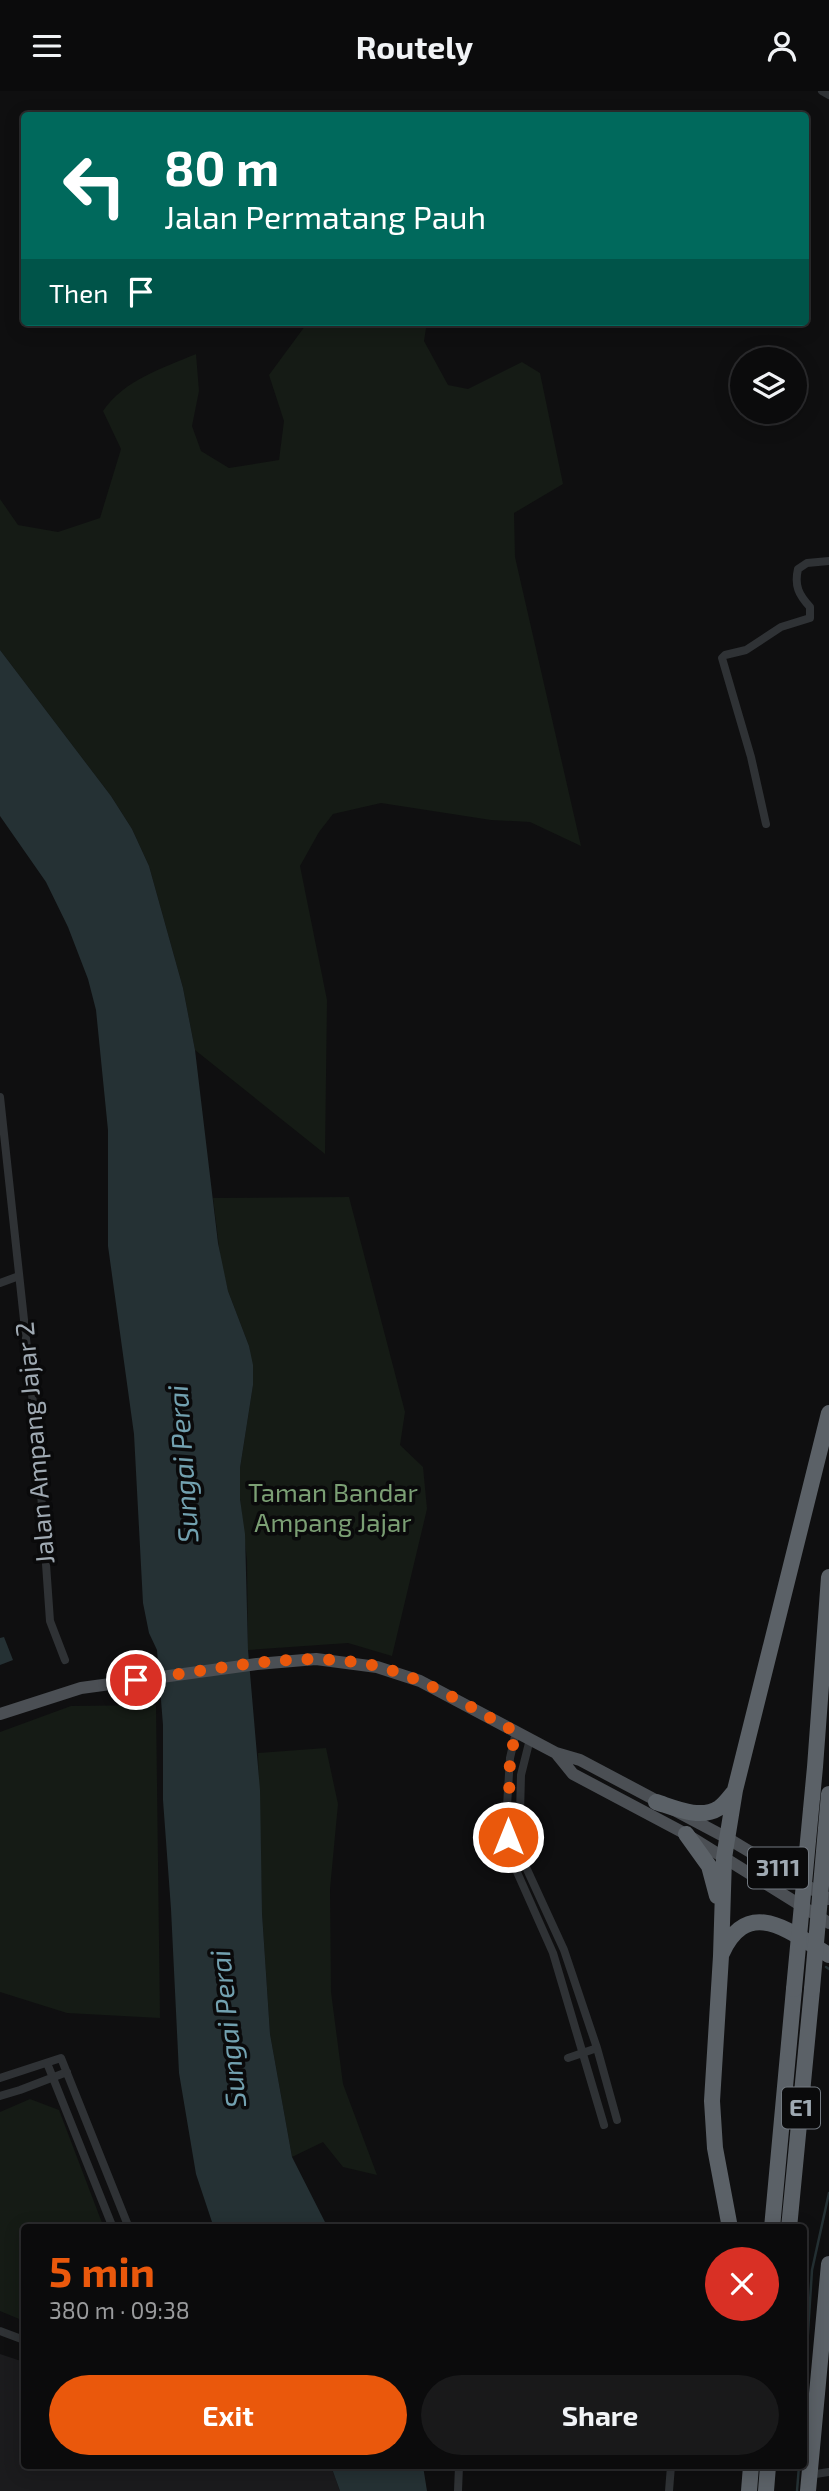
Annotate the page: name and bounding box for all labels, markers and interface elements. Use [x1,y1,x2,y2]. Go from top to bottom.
icon: menu [28,27,66,65]
text: Routely [356,27,473,65]
icon: person [763,27,801,65]
text: 80 m [164,137,279,196]
icon: left [49,140,140,231]
text: Jalan Permatang Pauh [164,197,486,235]
icon: arrive [122,273,160,311]
text: Then [49,277,108,308]
map controls [730,347,807,424]
button: layers [730,347,807,424]
street label: Jalan Ampang Jajar 2 [7,1321,60,1565]
water label: Sungai Perai [160,1384,204,1544]
park label: Taman Bandar Ampang Jajar [248,1476,418,1537]
pin [106,1650,166,1710]
icon: arrive [117,1661,155,1699]
position arrow [471,1800,545,1874]
road number: 3111 [748,1847,808,1889]
water label: Sungai Perai [202,1949,252,2110]
road number: E1 [782,2087,820,2129]
text: 5 min [49,2245,155,2295]
button: close [705,2247,779,2321]
text: 380 m · 09:38 [49,2296,190,2324]
button: Exit [49,2375,407,2455]
button: Share [421,2375,779,2455]

